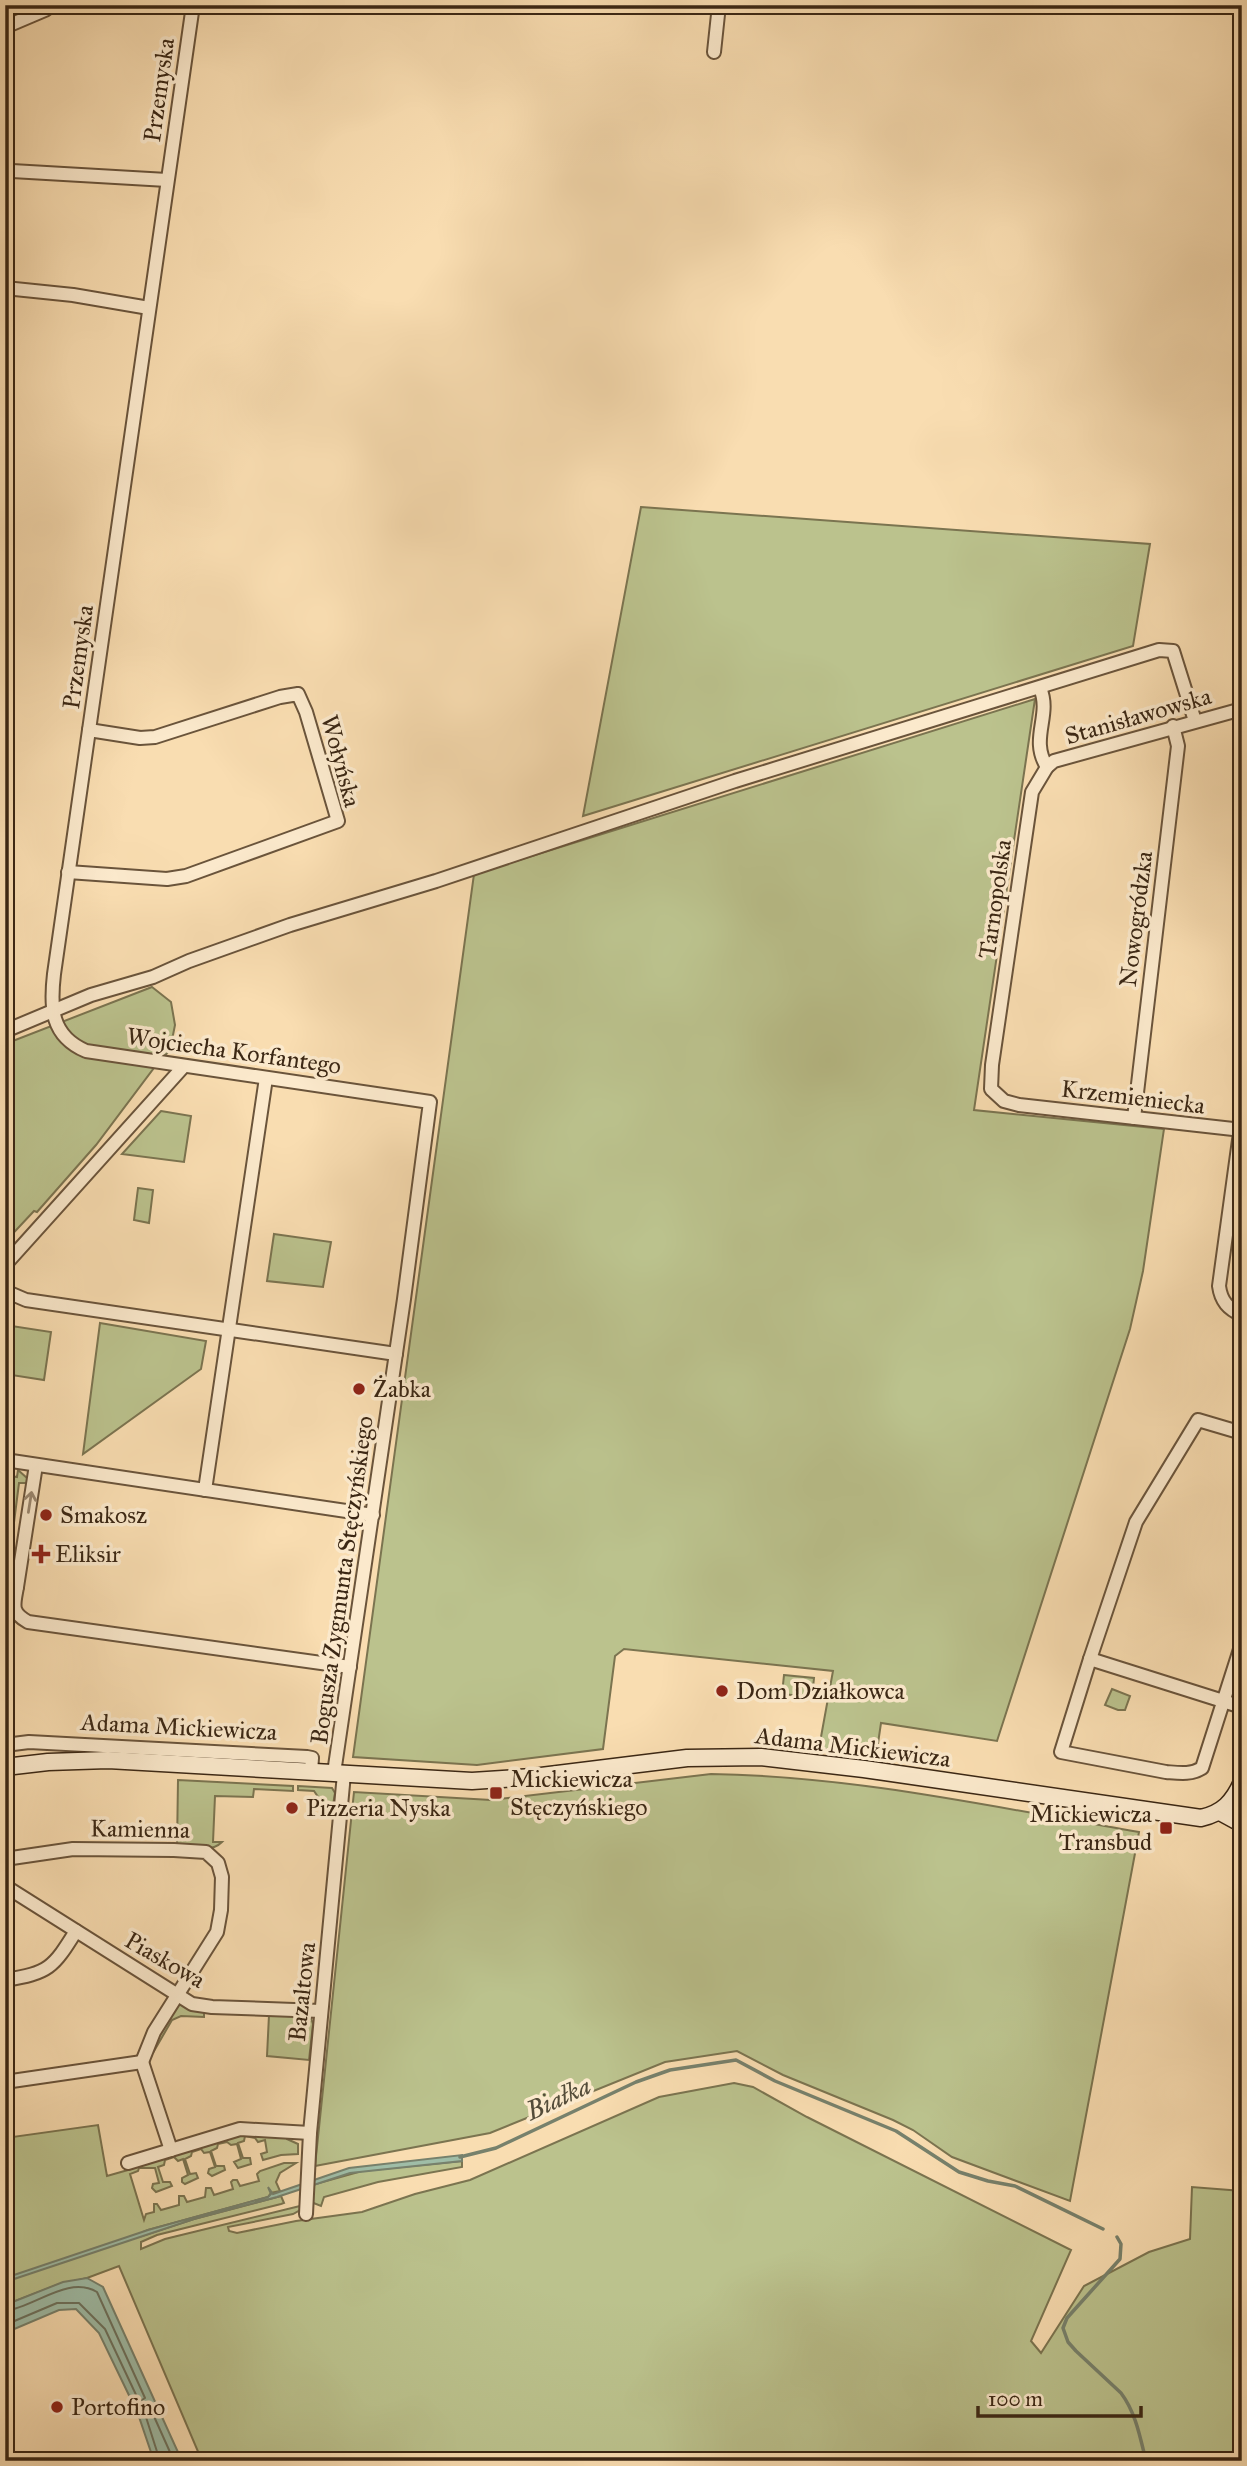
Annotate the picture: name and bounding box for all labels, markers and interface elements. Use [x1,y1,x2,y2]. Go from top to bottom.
street label: Przemyska [137,35,181,144]
street label: Przemyska [56,602,100,711]
street label: Stanisławowska [1061,681,1215,751]
street label: Wołyńska [314,712,368,811]
street label: Tarnopolska [972,837,1018,961]
street label: Nowogródzka [1113,848,1159,989]
street label: Wojciecha Korfantego [125,1021,343,1081]
street label: Krzemieniecka [1059,1073,1207,1121]
place label: Żabka [373,1374,432,1404]
marker: Żabka [351,1381,367,1397]
street label: Bogusza Zygmunta Stęczyńskiego [304,1414,380,1746]
one-way arrow [24,1491,37,1514]
place label: Smakosz [60,1500,147,1530]
marker: Smakosz [38,1507,54,1523]
place label: Eliksir [55,1539,121,1569]
marker: Eliksir [33,1546,49,1562]
place label: Dom Działkowca [736,1676,906,1706]
marker: Dom Działkowca [714,1683,730,1699]
street label: Adama Mickiewicza [79,1707,279,1747]
street label: Adama Mickiewicza [753,1720,953,1774]
place label: Mickiewicza Stęczyńskiego [510,1764,647,1822]
marker: Mickiewicza Stęczyńskiego [488,1785,504,1801]
place label: Pizzeria Nyska [306,1793,451,1823]
place label: Mickiewicza Transbud [1029,1799,1153,1857]
marker: Pizzeria Nyska [284,1800,300,1816]
street label: Kamienna [90,1813,191,1845]
marker: Mickiewicza Transbud [1158,1820,1174,1836]
street label: Piaskowa [119,1925,211,1995]
street label: Bazaltowa [282,1940,322,2043]
water label: Białka [519,2069,596,2127]
scale bar [978,2375,1140,2419]
text: 100 m [988,2386,1043,2412]
place label: Portofino [71,2392,165,2422]
marker: Portofino [49,2399,65,2415]

